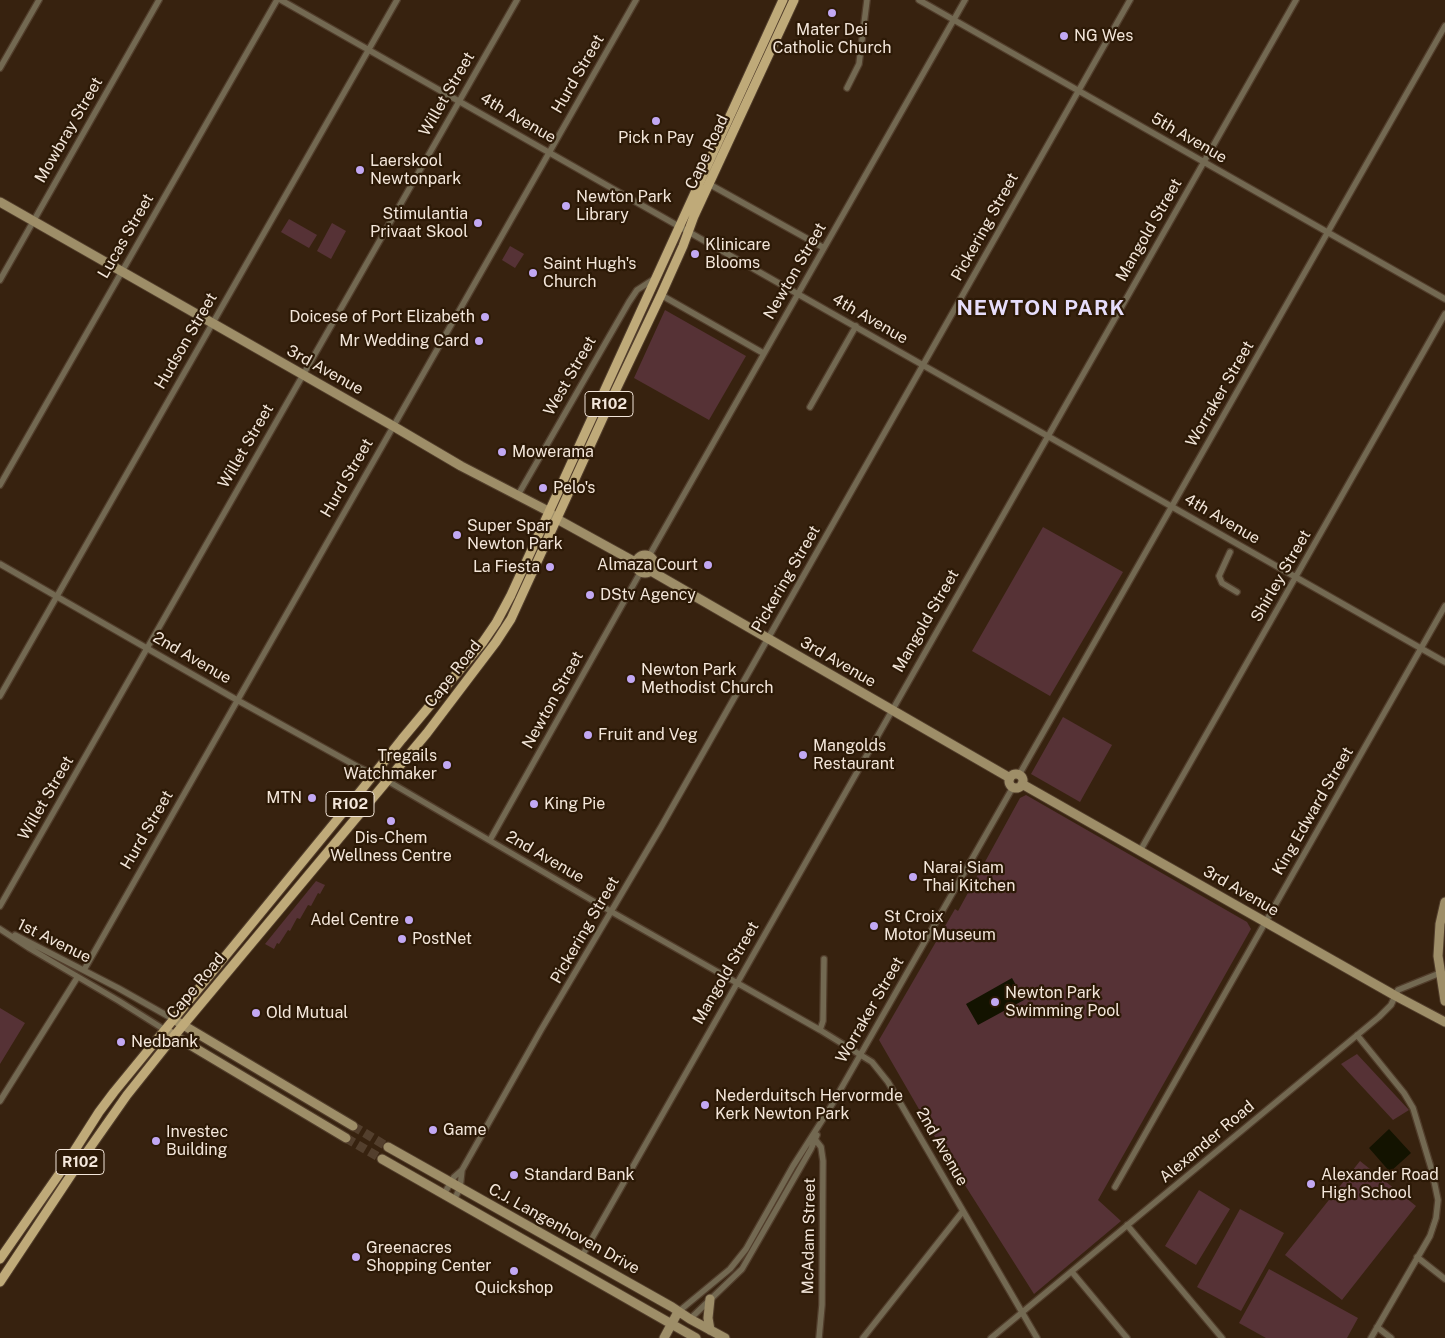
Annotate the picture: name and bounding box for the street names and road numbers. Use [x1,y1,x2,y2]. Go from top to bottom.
street label: Hurd Street [548,31,608,117]
street label: Willet Street [415,49,479,139]
street label: Mowbray Street [31,74,107,186]
street label: 4th Avenue [477,89,559,147]
street label: 5th Avenue [1148,109,1230,167]
street label: Cape Road [681,112,733,192]
street label: Pickering Street [947,170,1023,284]
street label: Mangold Street [1112,175,1186,285]
street label: Lucas Street [94,190,158,282]
street label: Newton Street [760,219,830,323]
street label: Hudson Street [151,289,221,393]
street label: 4th Avenue [829,290,911,348]
street label: West Street [540,333,600,419]
street label: Worraker Street [1182,338,1258,450]
street label: 3rd Avenue [283,341,367,399]
road number: R102 [585,392,633,416]
street label: Willet Street [214,401,278,491]
street label: Hurd Street [317,435,377,521]
street label: 4th Avenue [1181,490,1263,548]
street label: Pickering Street [748,522,824,636]
street label: Shirley Street [1247,527,1315,625]
street label: Mangold Street [889,566,963,676]
street label: 2nd Avenue [149,628,235,688]
street label: 3rd Avenue [797,633,879,691]
street label: Cape Road [421,637,485,711]
street label: Newton Street [518,648,588,752]
street label: King Edward Street [1268,743,1358,879]
street label: Willet Street [14,753,78,843]
street label: Hurd Street [117,787,177,873]
road number: R102 [326,792,374,816]
street label: 2nd Avenue [502,827,588,887]
street label: 3rd Avenue [1200,862,1282,920]
street label: Pickering Street [547,873,623,987]
street label: 1st Avenue [14,915,94,967]
street label: Mangold Street [689,918,763,1028]
street label: Cape Road [163,949,229,1023]
street label: Worraker Street [832,954,908,1066]
street label: Alexander Road [1156,1097,1258,1187]
street label: 2nd Avenue [912,1104,972,1190]
road number: R102 [56,1150,104,1174]
street label: McAdam Street [798,1177,820,1295]
street label: C.J. Langenhoven Drive [485,1179,643,1279]

